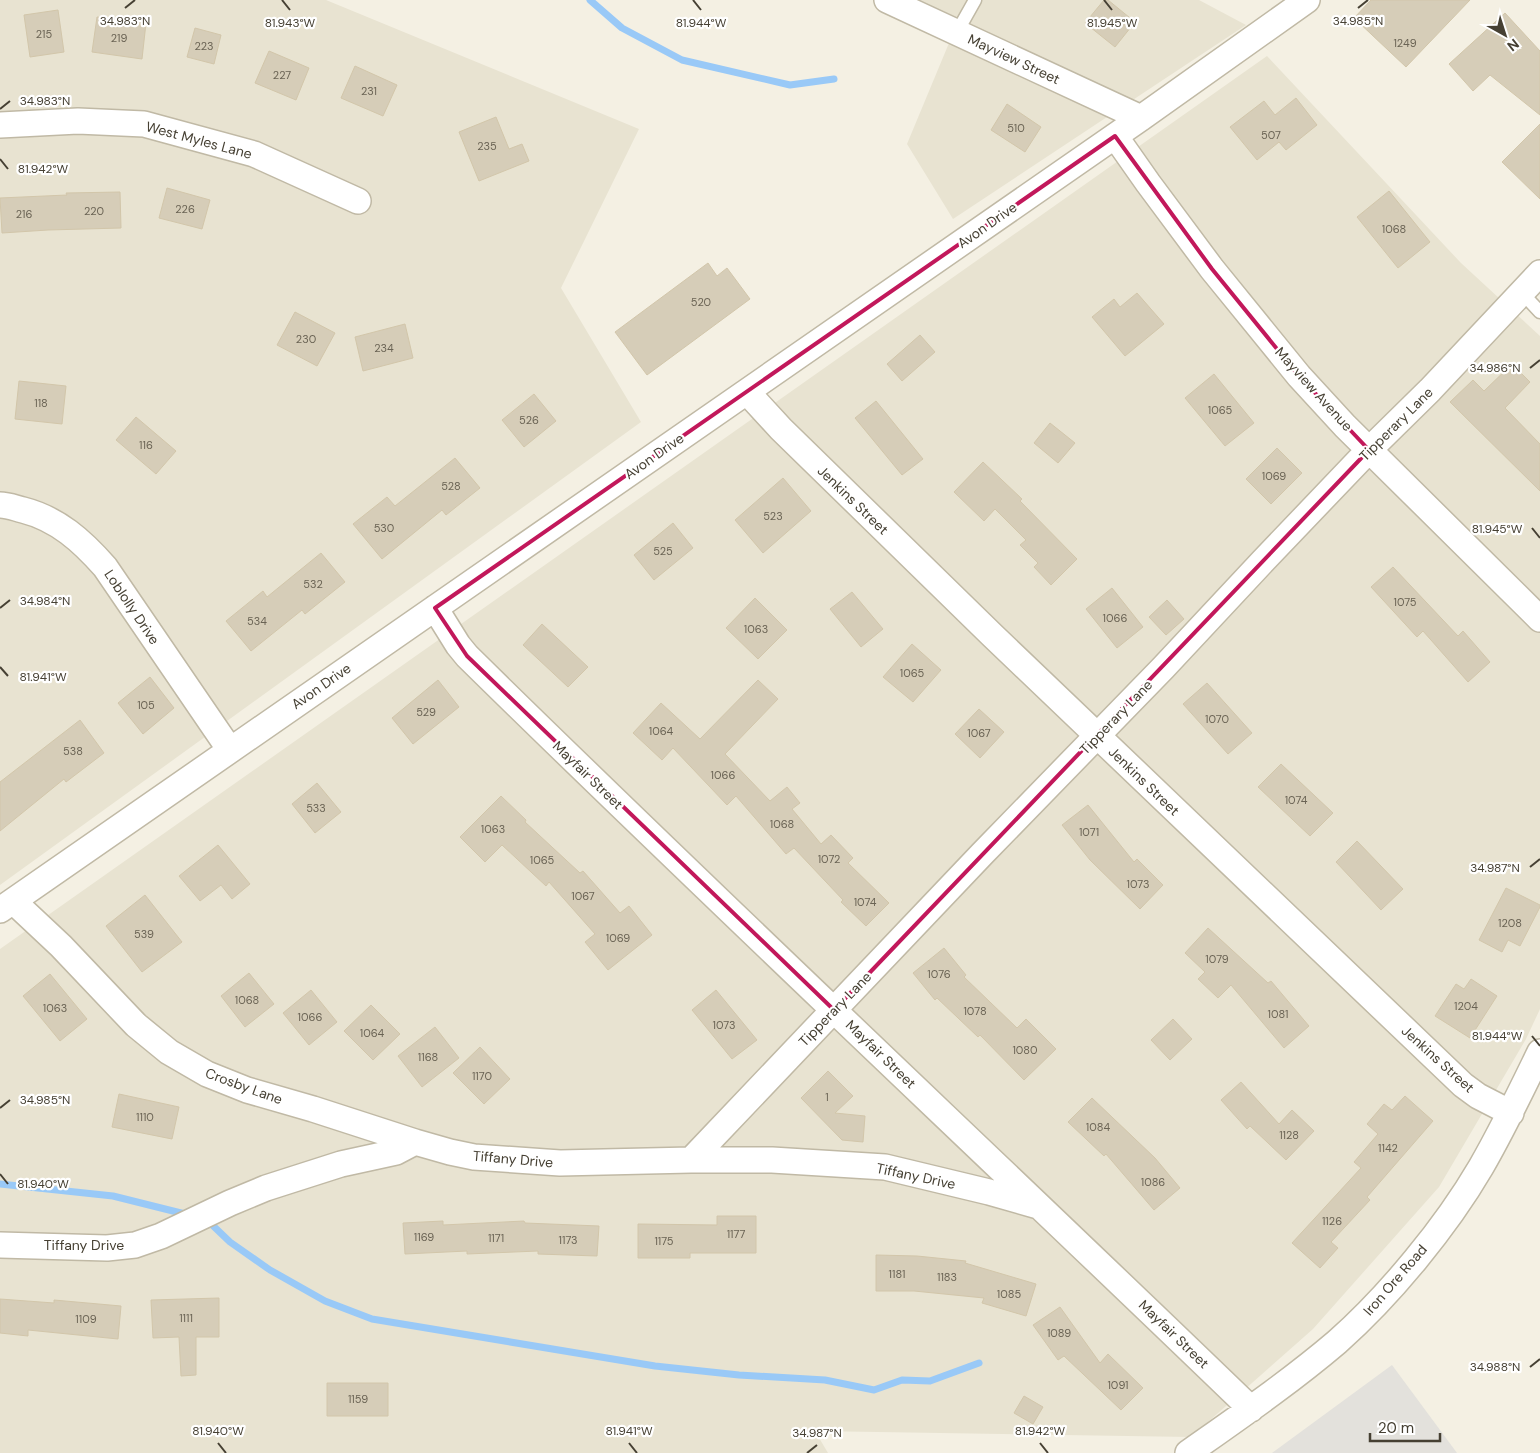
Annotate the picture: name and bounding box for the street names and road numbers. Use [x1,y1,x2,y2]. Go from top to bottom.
street label: Mayview Street [965,30,1063,88]
street label: West Myles Lane [144,117,254,163]
street label: Avon Drive [954,198,1020,252]
street label: Mayview Avenue [1271,343,1357,435]
street label: Tipperary Lane [1355,383,1437,465]
street label: Avon Drive [621,429,687,483]
street label: Jenkins Street [814,462,892,538]
street label: Loblolly Drive [100,566,164,648]
street label: Avon Drive [288,659,354,713]
street label: Tipperary Lane [1076,676,1156,758]
street label: Mayfair Street [549,737,627,813]
street label: Jenkins Street [1105,743,1183,819]
street label: Tipperary Lane [795,968,875,1050]
street label: Mayfair Street [842,1016,920,1092]
street label: Jenkins Street [1398,1022,1478,1096]
street label: Crosby Lane [203,1064,285,1108]
street label: Tiffany Drive [472,1147,554,1171]
street label: Tiffany Drive [875,1159,957,1193]
street label: Tiffany Drive [44,1236,124,1254]
street label: Iron Ore Road [1359,1241,1431,1319]
street label: Mayfair Street [1135,1296,1213,1372]

